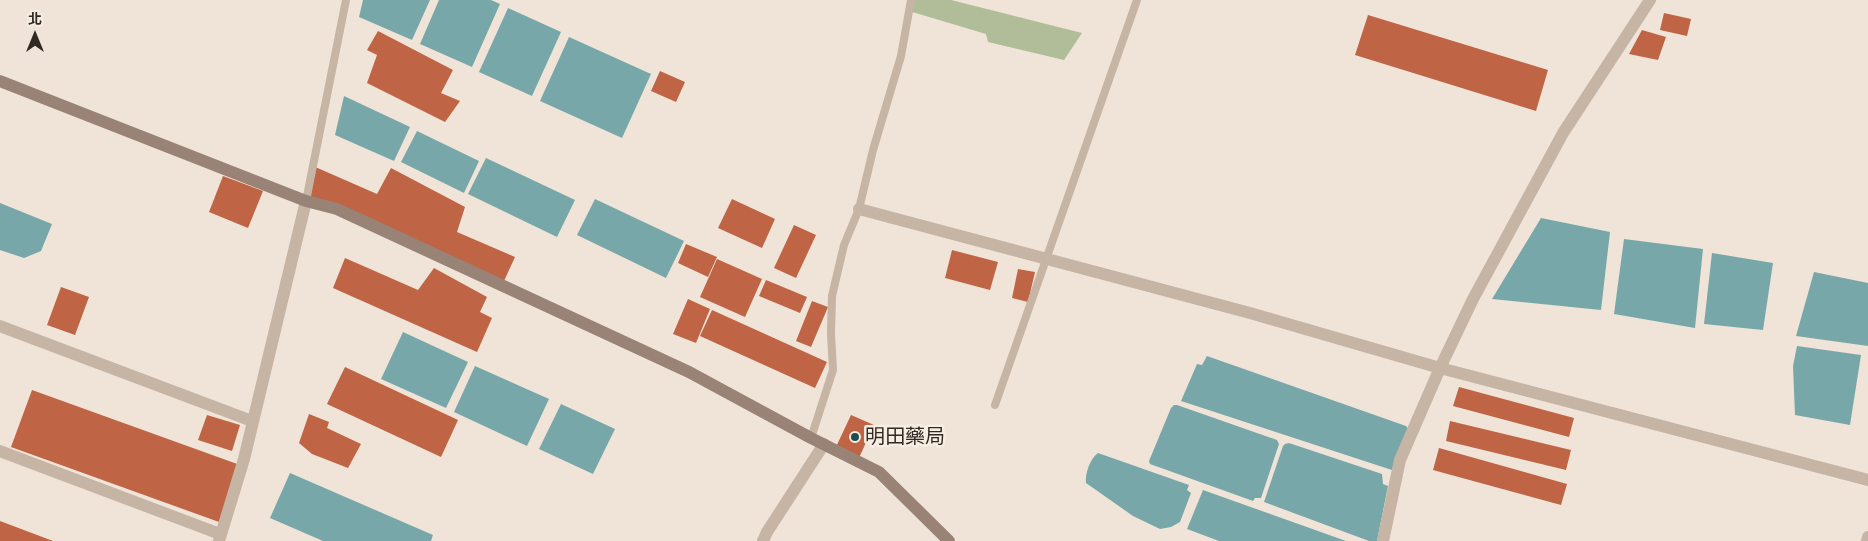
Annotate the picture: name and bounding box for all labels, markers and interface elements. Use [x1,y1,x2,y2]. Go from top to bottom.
north arrow [10,10,60,60]
text: 北 [28,13,42,27]
place label: 明田藥局 [865,425,945,449]
marker: 明田藥局 [849,431,861,443]

